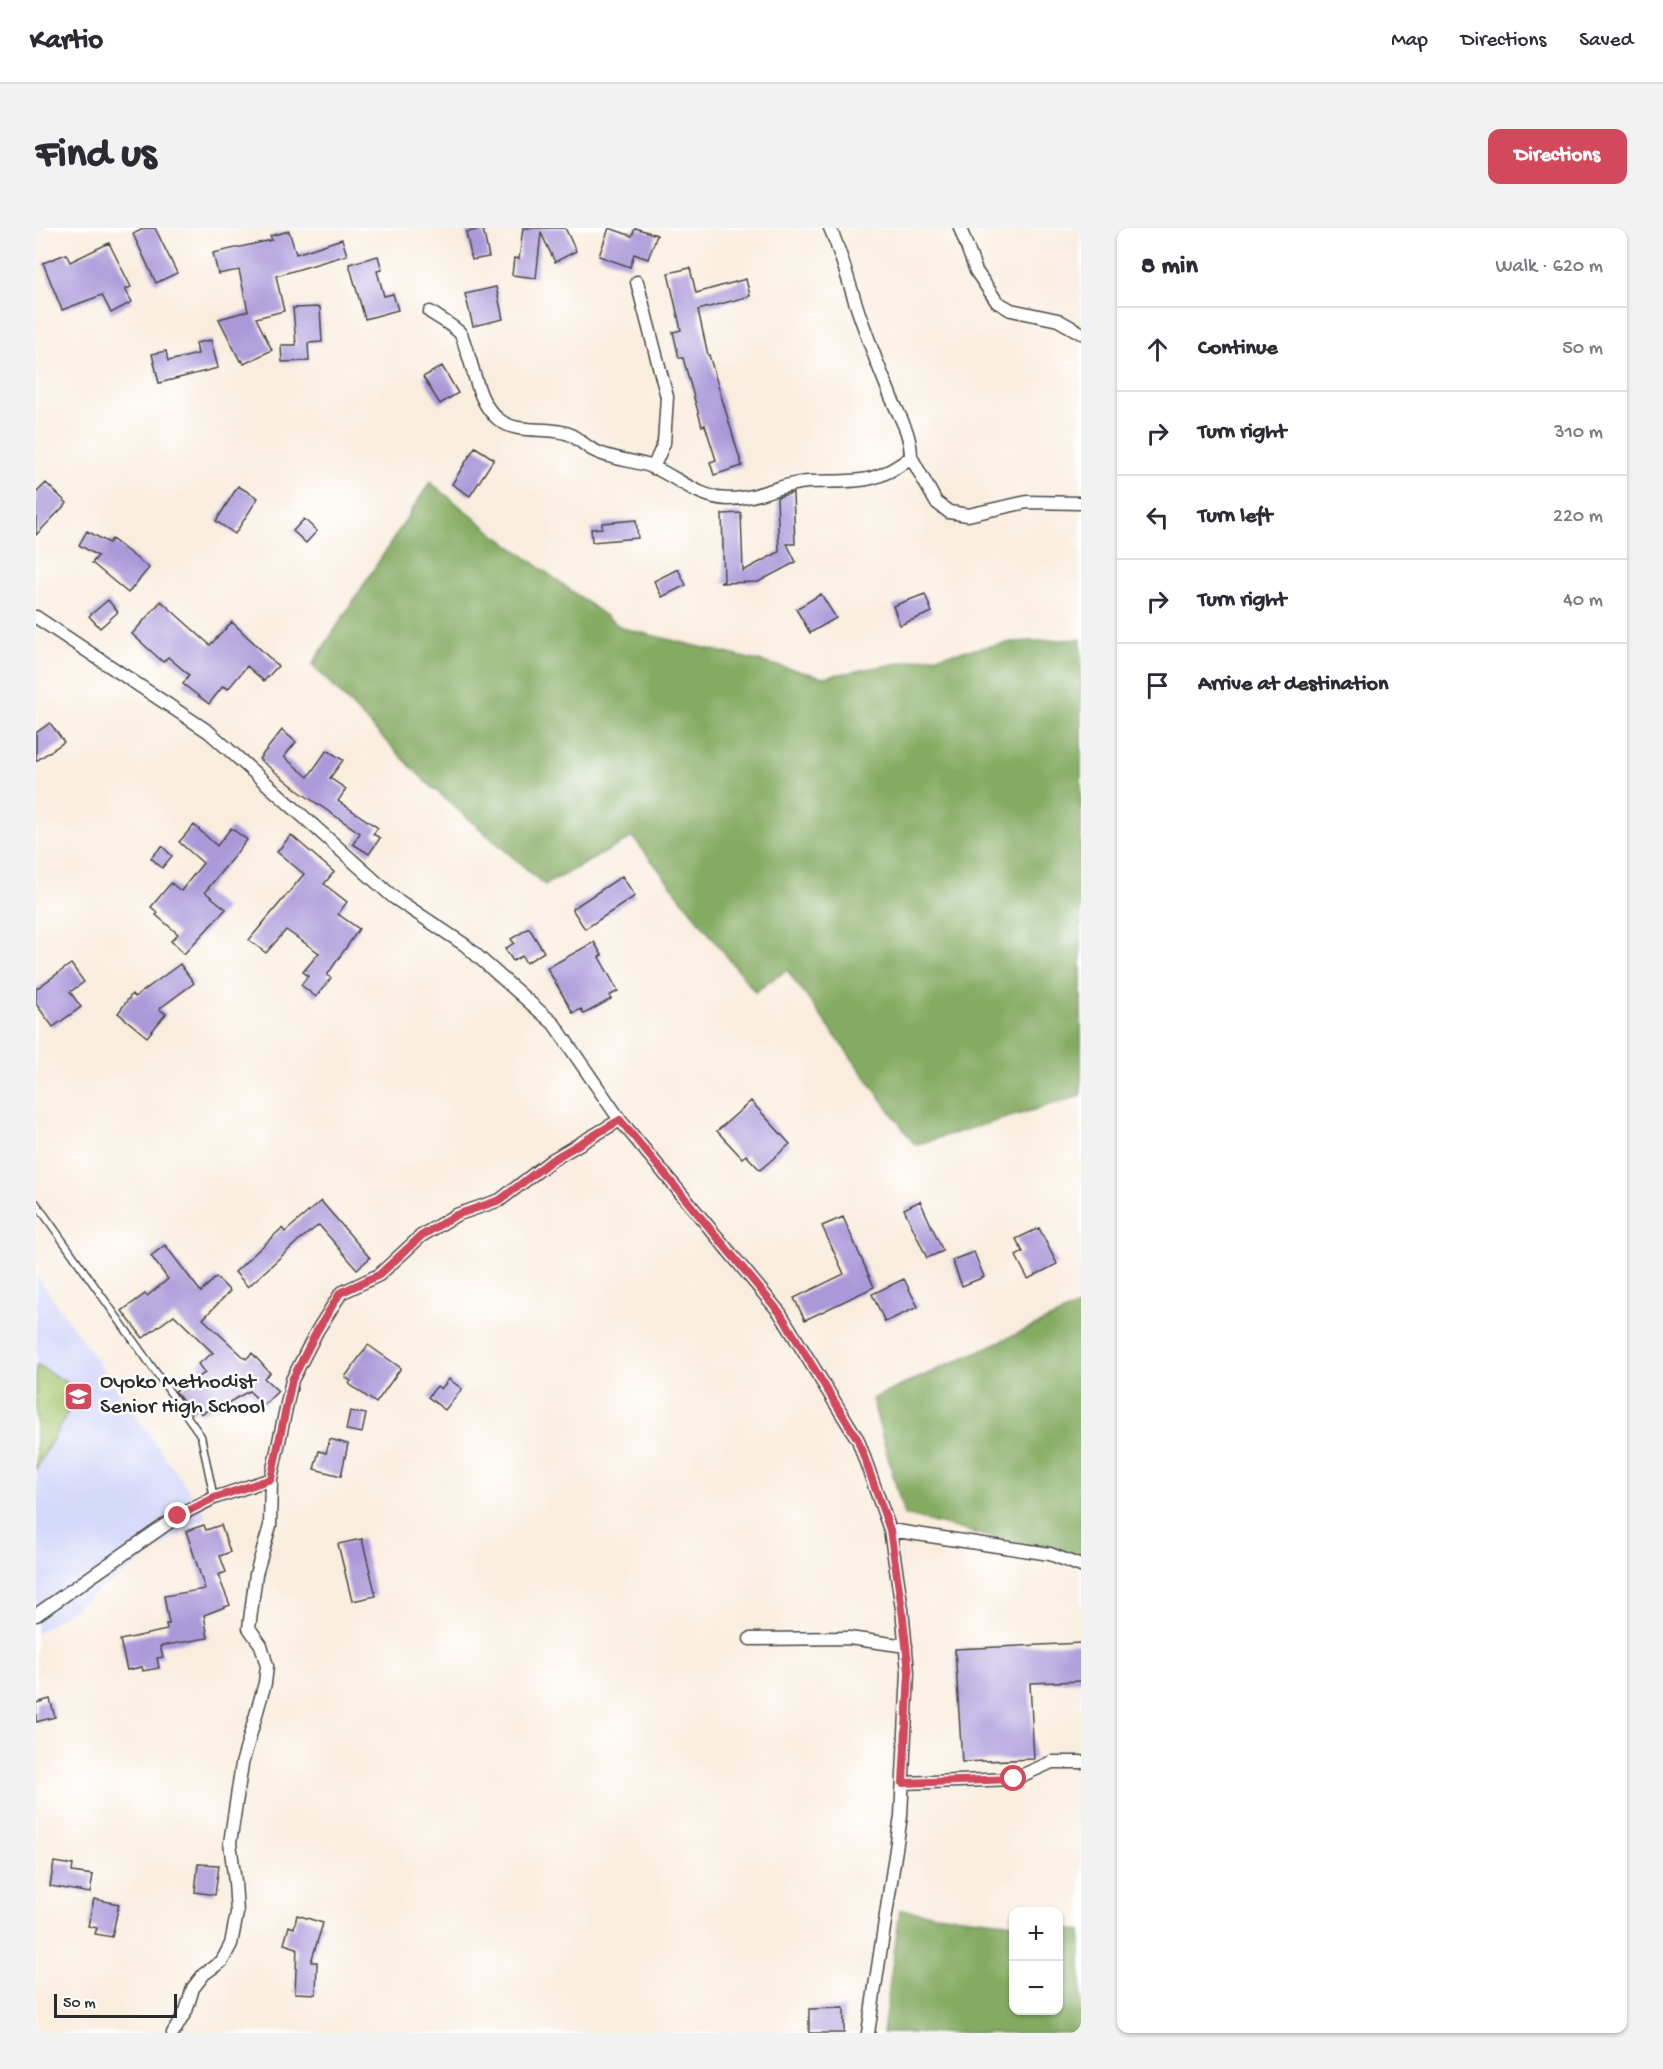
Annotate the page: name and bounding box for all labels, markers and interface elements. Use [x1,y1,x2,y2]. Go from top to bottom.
text: Kartio [30,25,103,58]
text: Map [1391,29,1428,54]
text: Directions [1461,29,1546,54]
text: Saved [1579,29,1633,54]
button: Directions [1488,129,1627,184]
text: Find us [36,132,156,181]
text: 8 min [1141,252,1198,283]
text: Walk · 620 m [1496,256,1603,279]
icon: ahead [1141,333,1174,366]
text: Continue [1198,336,1278,362]
text: 50 m [1562,338,1603,361]
icon: right [1141,417,1174,450]
text: Turn right [1198,420,1286,446]
text: 310 m [1554,422,1603,445]
icon: left [1141,501,1174,534]
text: Turn left [1198,504,1272,530]
text: 220 m [1553,506,1603,529]
icon: right [1141,585,1174,618]
text: Turn right [1198,588,1286,614]
text: 40 m [1563,590,1603,613]
icon: arrive [1141,669,1174,702]
text: Arrive at destination [1198,672,1388,698]
place label: Oyoko Methodist Senior High School [100,1370,265,1421]
school or university icon: Oyoko Methodist Senior High School [63,1380,95,1412]
route end [164,1502,190,1528]
route start [1000,1765,1026,1791]
map controls [1009,1907,1063,2015]
button: + [1009,1907,1063,1961]
button: − [1009,1961,1063,2015]
scale bar [54,1991,177,2018]
text: 50 m [63,1995,96,2014]

